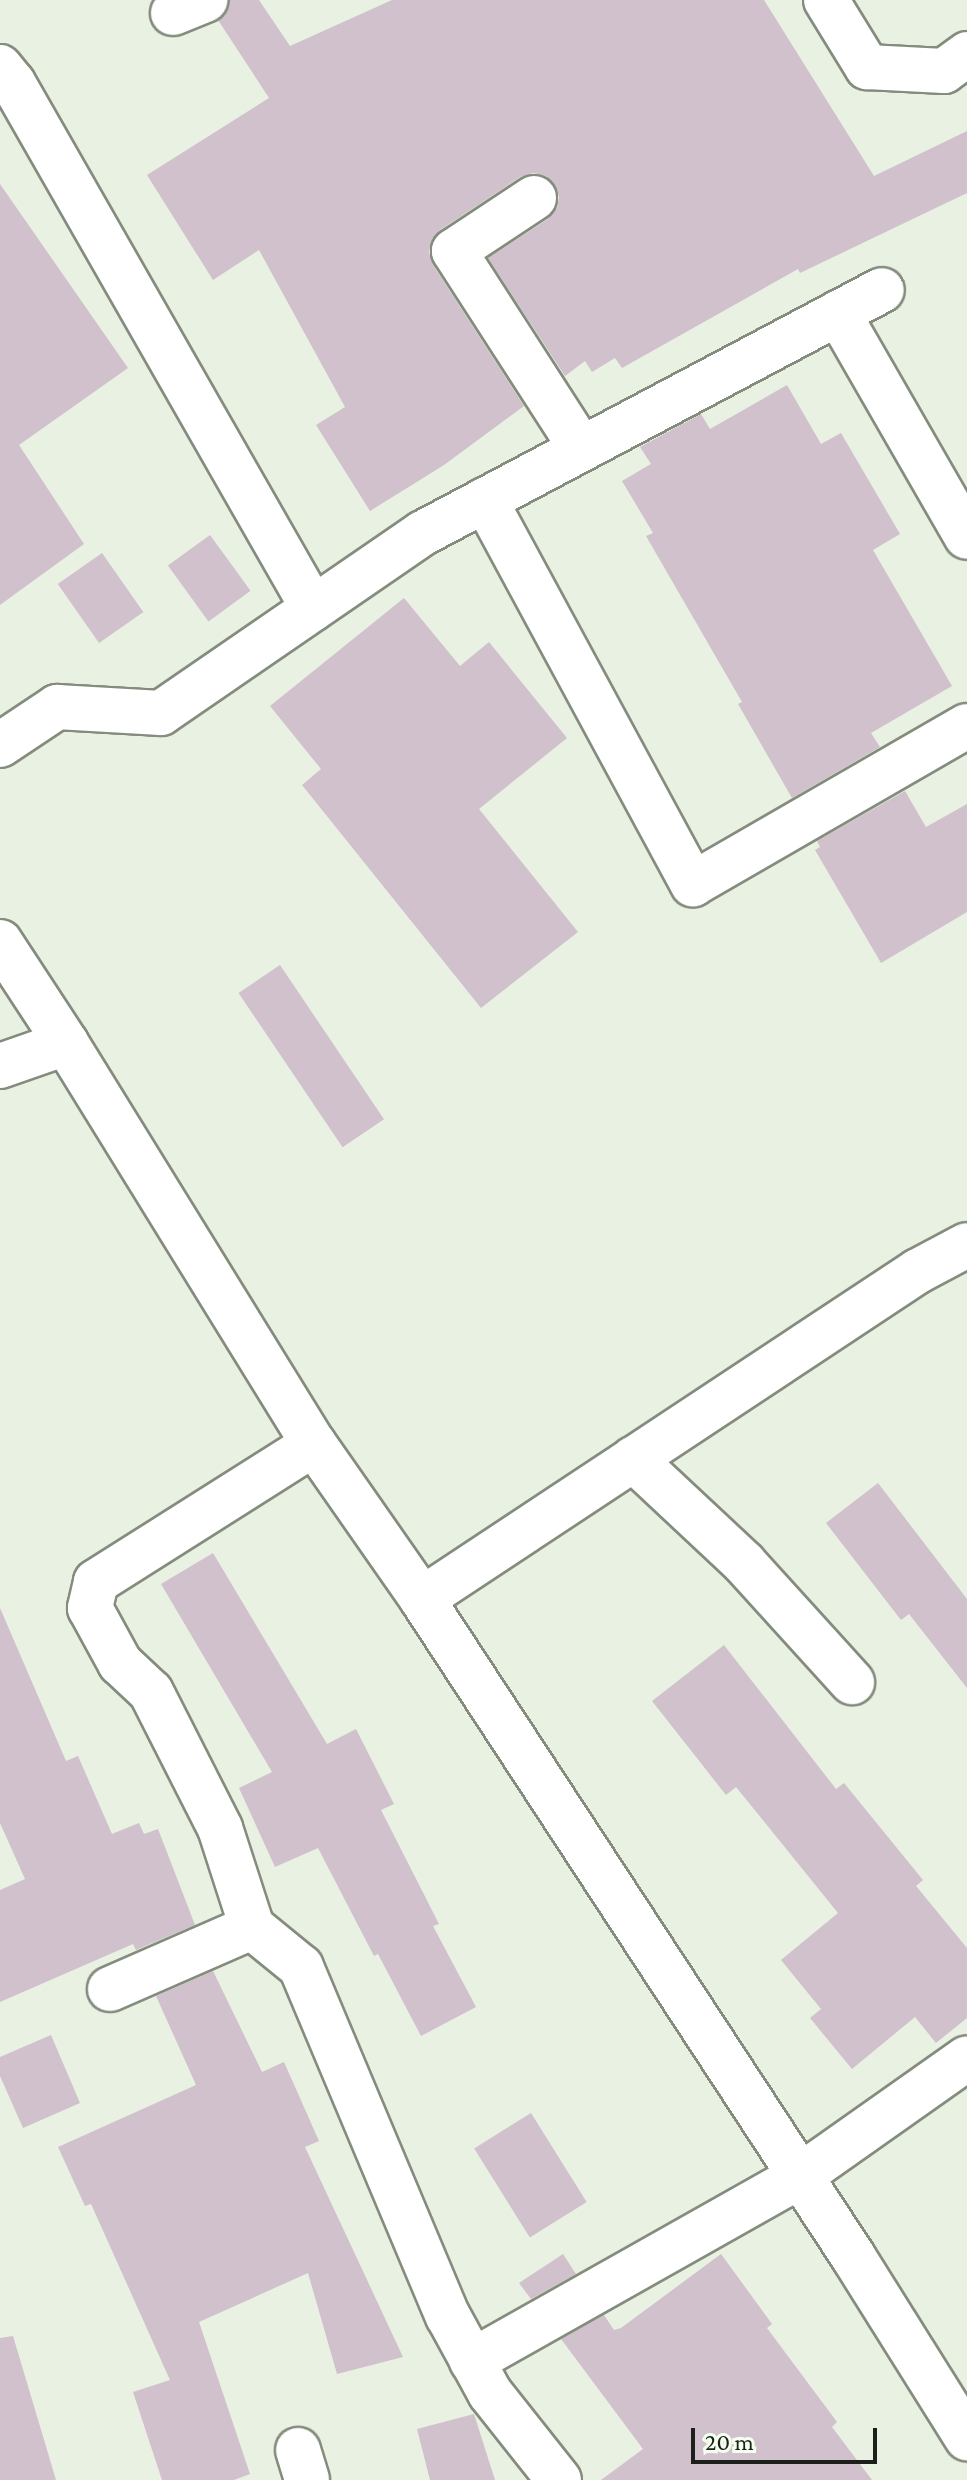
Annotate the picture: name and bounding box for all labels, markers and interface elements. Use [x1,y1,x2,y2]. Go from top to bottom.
scale bar [695,2412,881,2462]
text: 20 m [705,2428,754,2455]

